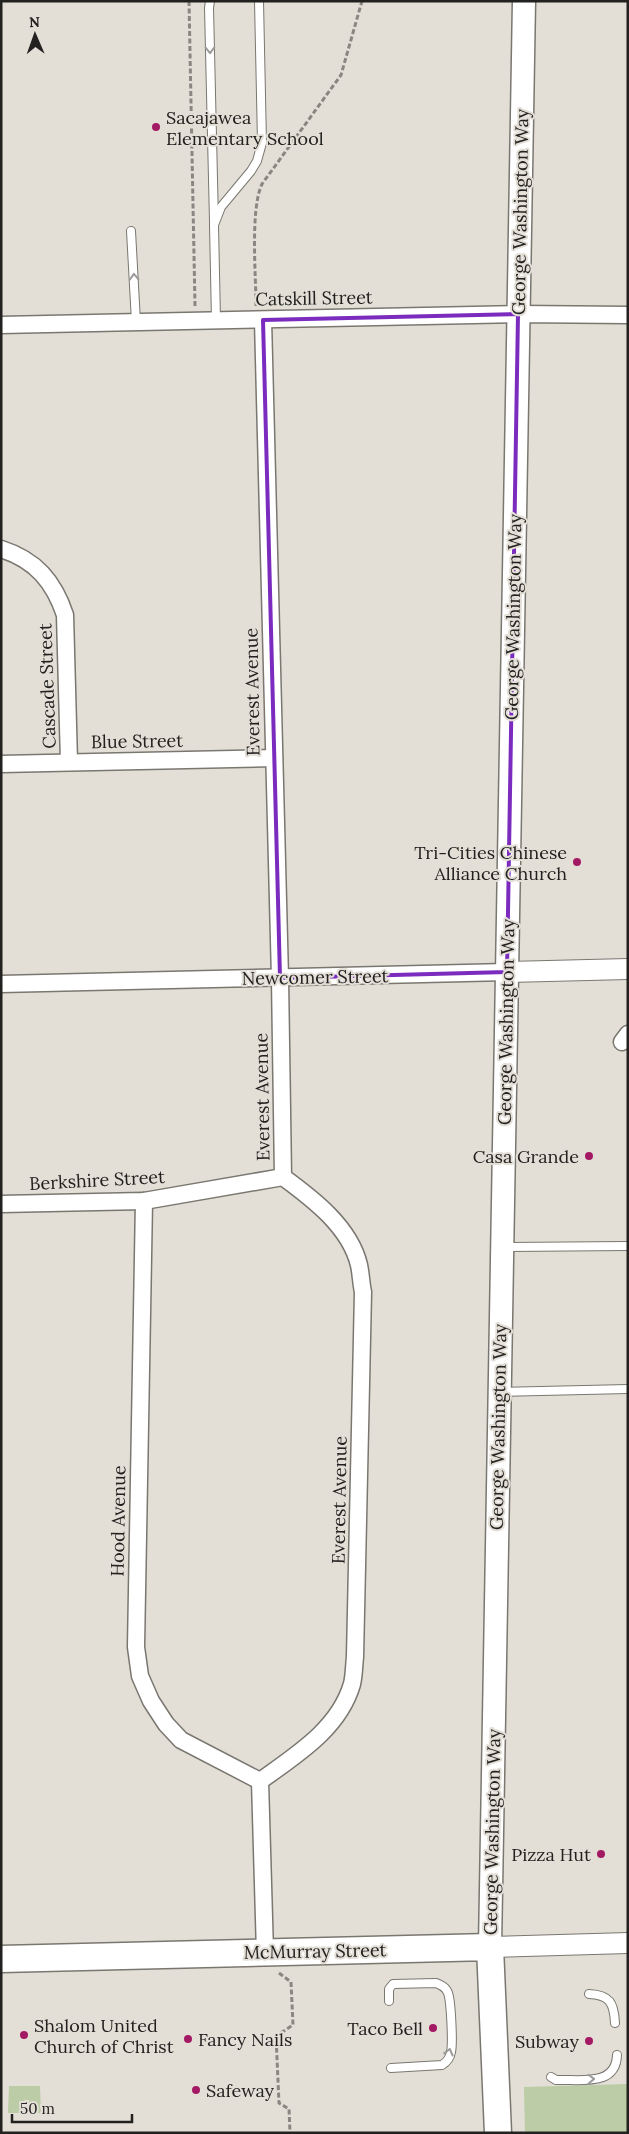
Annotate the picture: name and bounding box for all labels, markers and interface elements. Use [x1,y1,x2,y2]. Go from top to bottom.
north arrow [10,10,60,60]
text: N [29,13,40,31]
one-way arrow [205,46,215,54]
place label: Sacajawea Elementary School [166,106,324,150]
street label: George Washington Way [507,108,533,315]
marker: Sacajawea Elementary School [150,121,162,133]
one-way arrow [128,273,139,281]
street label: Catskill Street [255,285,373,311]
street label: George Washington Way [500,513,526,720]
street label: Cascade Street [33,623,61,749]
street label: Everest Avenue [239,627,265,756]
street label: Blue Street [91,729,183,753]
place label: Tri-Cities Chinese Alliance Church [414,841,567,885]
marker: Tri-Cities Chinese Alliance Church [571,856,583,868]
street label: George Washington Way [493,918,519,1125]
street label: Newcomer Street [241,964,389,990]
street label: Everest Avenue [249,1032,275,1161]
place label: Casa Grande [473,1145,579,1168]
marker: Casa Grande [583,1150,595,1162]
street label: Berkshire Street [29,1165,165,1195]
street label: George Washington Way [485,1323,511,1530]
street label: Everest Avenue [326,1435,352,1564]
street label: Hood Avenue [106,1465,130,1577]
street label: George Washington Way [479,1728,505,1935]
place label: Pizza Hut [511,1843,591,1866]
marker: Pizza Hut [595,1848,607,1860]
street label: McMurray Street [243,1938,387,1964]
place label: Shalom United Church of Christ [34,2014,174,2058]
place label: Taco Bell [347,2017,423,2040]
marker: Taco Bell [427,2022,439,2034]
place label: Fancy Nails [198,2028,292,2051]
marker: Shalom United Church of Christ [18,2029,30,2041]
place label: Subway [515,2030,579,2053]
marker: Fancy Nails [182,2033,194,2045]
marker: Subway [583,2035,595,2047]
one-way arrow [443,2048,454,2056]
one-way arrow [588,2074,595,2084]
place label: Safeway [206,2079,275,2102]
marker: Safeway [190,2084,202,2096]
scale bar [12,2092,132,2124]
text: 50 m [20,2099,55,2118]

